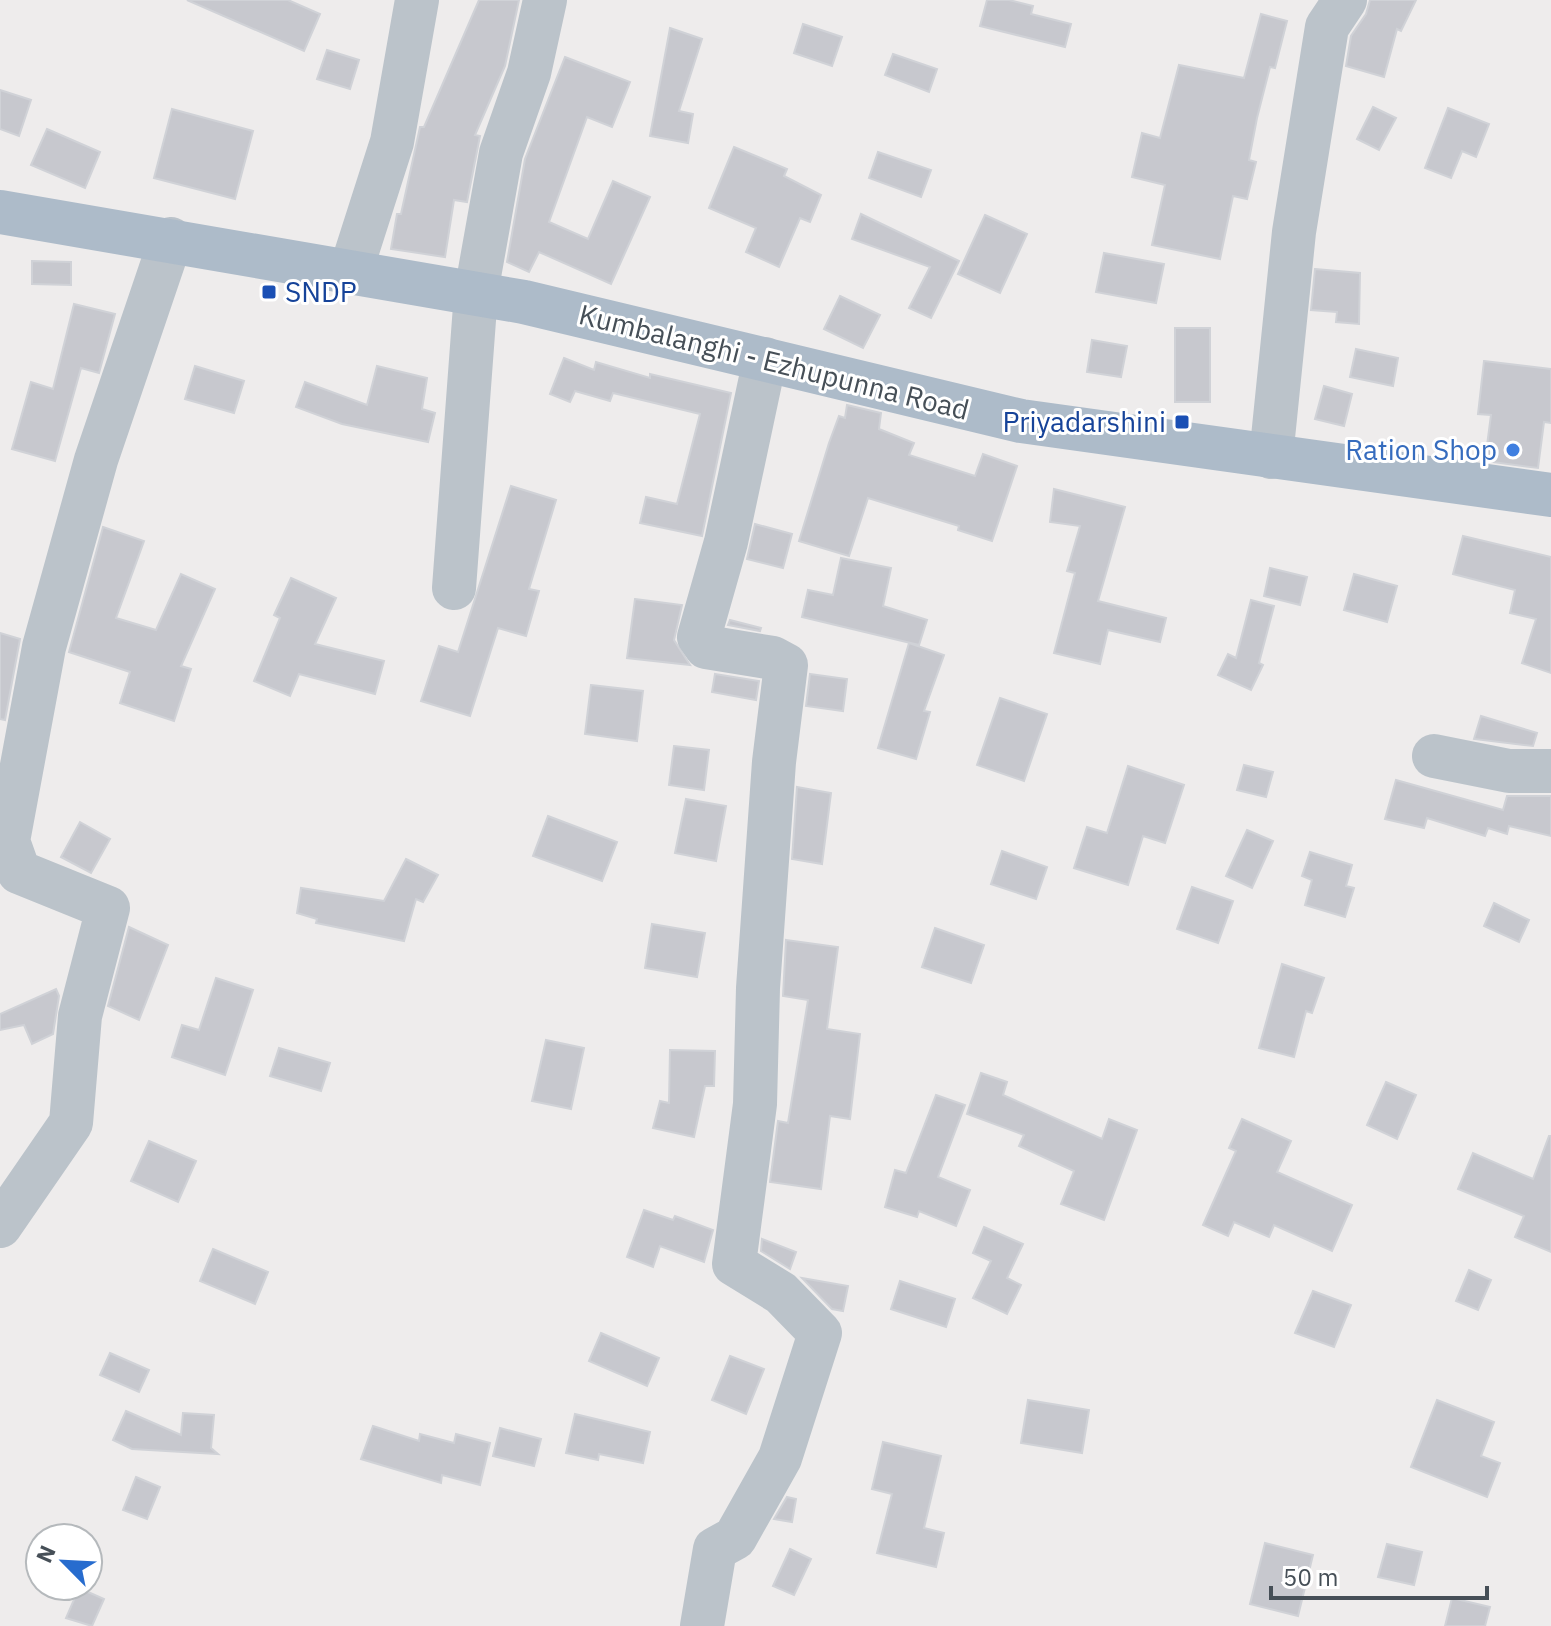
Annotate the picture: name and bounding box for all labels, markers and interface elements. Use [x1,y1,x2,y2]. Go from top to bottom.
place label: SNDP [285,273,357,310]
marker: SNDP [260,283,278,301]
street label: Kumbalanghi - Ezhupunna Road [575,295,973,428]
place label: Priyadarshini [1003,403,1166,440]
marker: Priyadarshini [1173,413,1191,431]
place label: Ration Shop [1345,431,1497,468]
marker: Ration Shop [1504,441,1522,459]
north arrow [24,1522,104,1602]
text: N [29,1540,62,1567]
scale bar [1271,1550,1487,1600]
text: 50 m [1283,1561,1338,1593]

